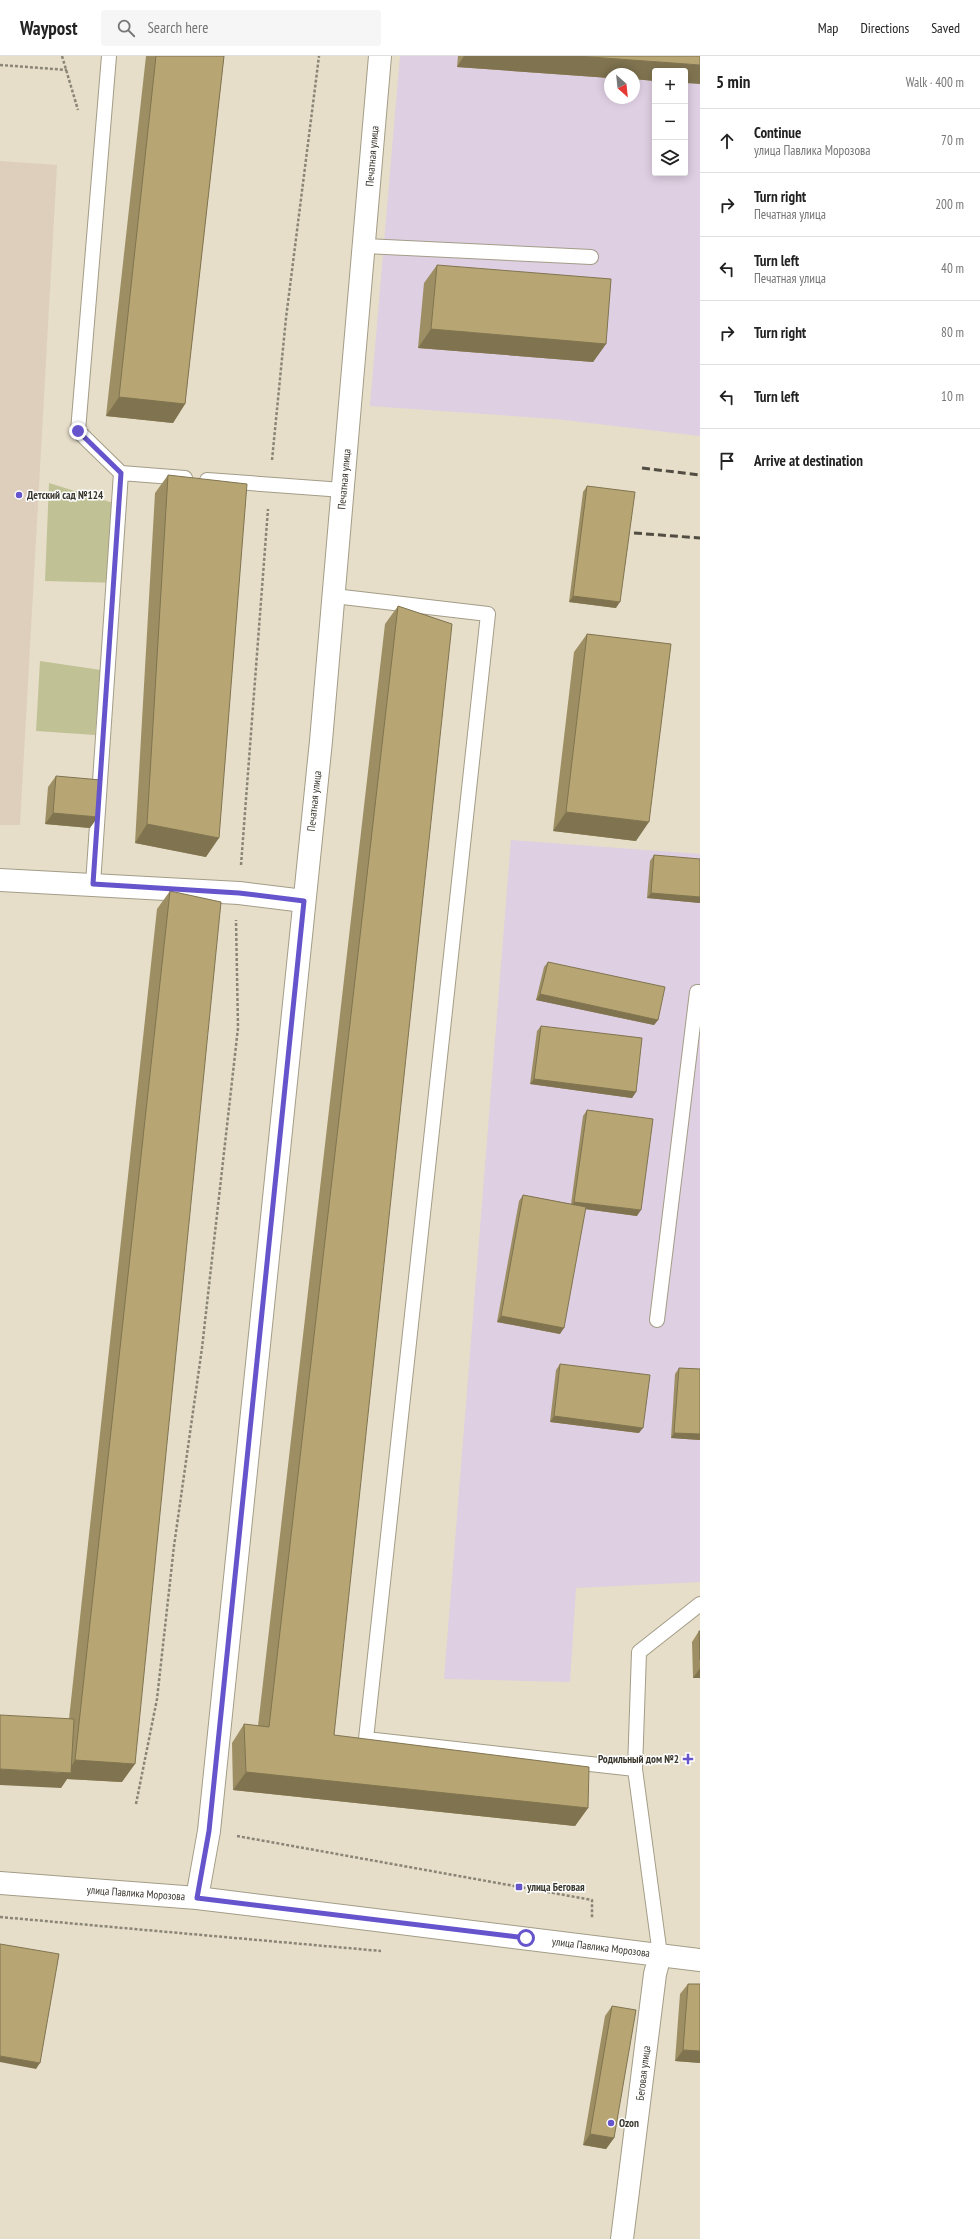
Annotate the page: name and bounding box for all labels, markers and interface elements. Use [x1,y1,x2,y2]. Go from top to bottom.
search box [101,10,381,46]
text: Waypost [20,16,77,40]
icon: search [115,17,137,39]
text: Search here [147,18,208,37]
text: Map [818,19,838,37]
text: Directions [860,19,909,37]
text: Saved [931,19,960,37]
north arrow [604,68,640,104]
map controls [652,68,688,176]
button: + [652,68,688,104]
text: 5 min [716,71,750,93]
text: Walk · 400 m [906,74,964,91]
button: − [652,104,688,140]
text: Continue [754,123,801,142]
street label: Печатная улица [362,125,382,187]
icon: ahead [716,130,738,152]
text: 70 m [941,132,964,149]
button: layers [652,140,688,176]
text: улица Павлика Морозова [754,142,870,159]
text: Turn right [754,187,806,206]
icon: right [716,194,738,216]
text: 200 m [935,196,964,213]
text: Печатная улица [754,206,826,223]
text: Turn left [754,251,799,270]
icon: left [716,258,738,280]
text: 40 m [941,260,964,277]
text: Печатная улица [754,270,826,287]
icon: right [716,322,738,344]
text: Turn right [754,323,806,342]
text: 80 m [941,324,964,341]
icon: left [716,386,738,408]
text: Turn left [754,387,799,406]
text: 10 m [941,388,964,405]
route end [69,422,87,440]
street label: Печатная улица [334,448,354,510]
icon: arrive [716,450,738,472]
text: Arrive at destination [754,451,863,470]
place label: Детский сад №124 [27,488,104,502]
marker: Детский сад №124 [14,490,24,500]
street label: Печатная улица [304,770,324,832]
place label: Родильный дом №2 [598,1752,679,1766]
marker: Родильный дом №2 [682,1753,694,1765]
place label: улица Беговая [526,1880,585,1894]
marker: улица Беговая [514,1882,524,1892]
street label: улица Павлика Морозова [86,1883,186,1903]
route start [517,1929,535,1947]
street label: улица Павлика Морозова [551,1934,651,1960]
street label: Беговая улица [633,2045,653,2101]
place label: Ozon [619,2116,639,2130]
marker: Ozon [606,2118,616,2128]

